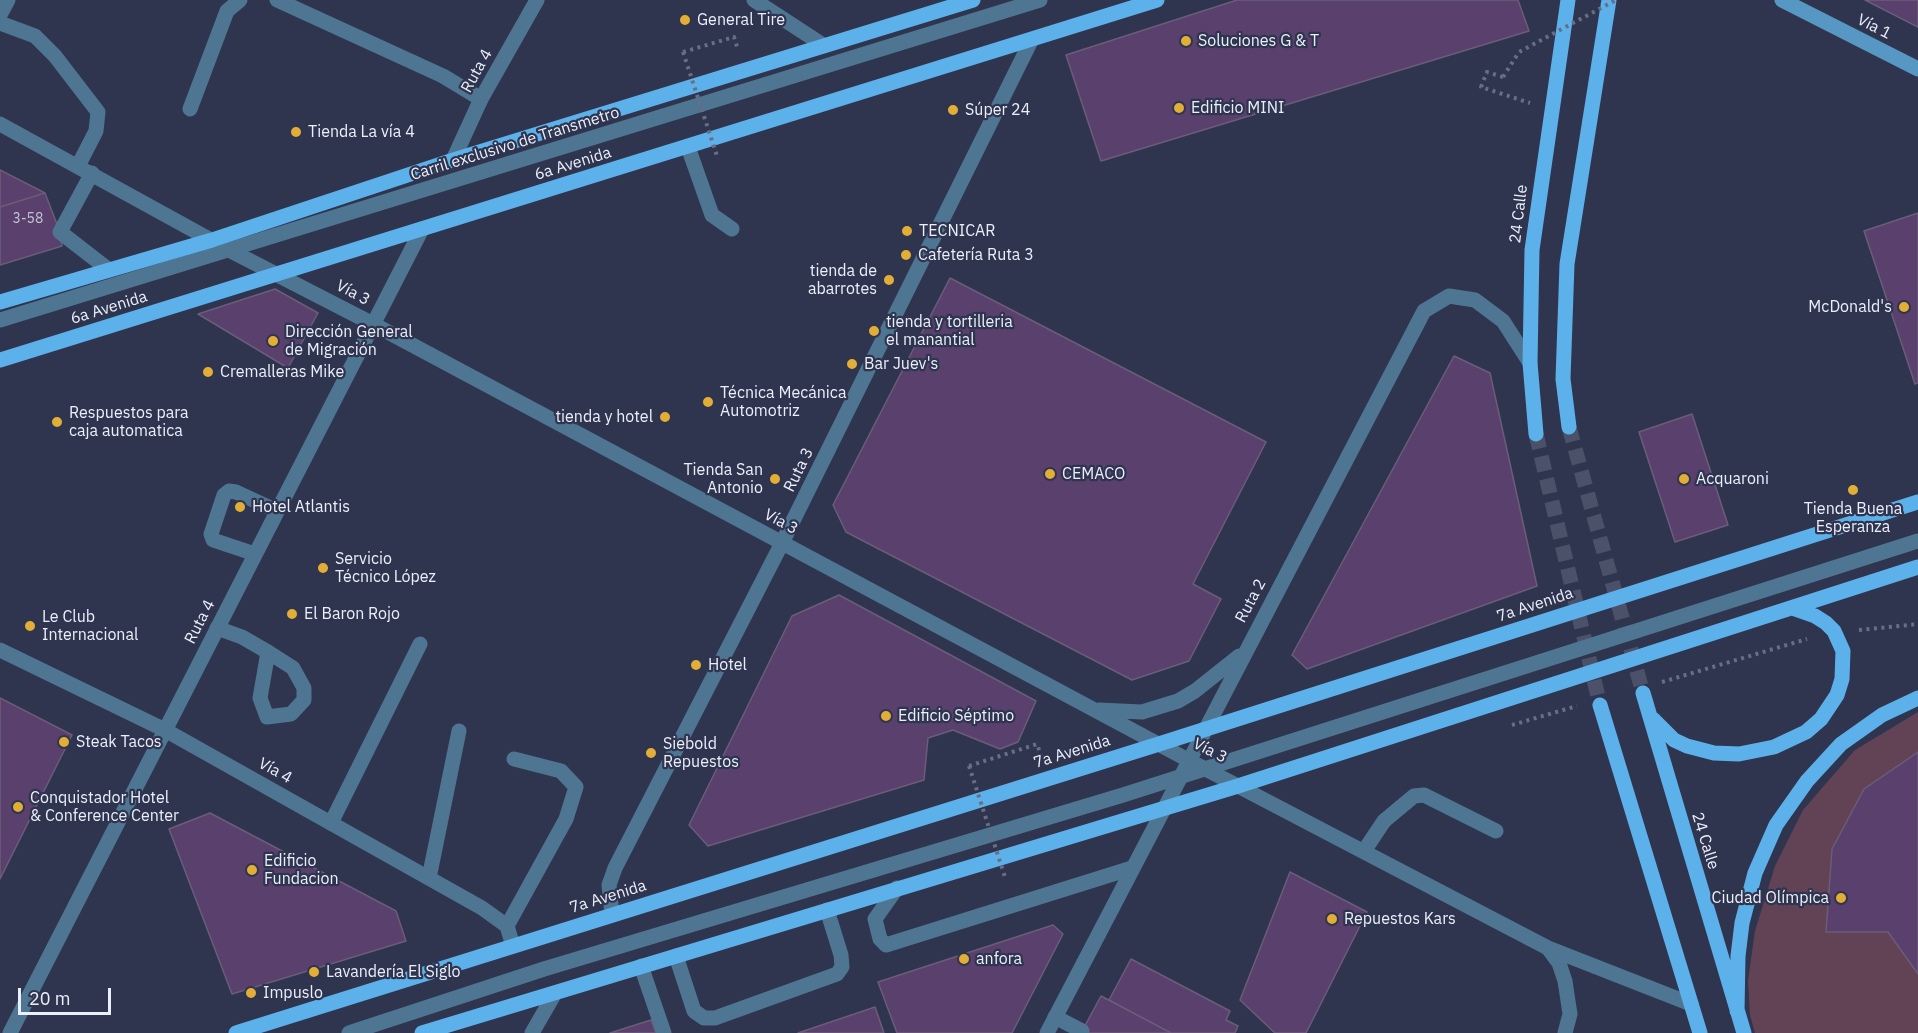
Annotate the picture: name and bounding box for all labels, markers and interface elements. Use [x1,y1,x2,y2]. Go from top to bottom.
place label: General Tire [697,10,785,30]
street label: Vía 1 [1854,10,1894,44]
marker: General Tire [678,13,692,27]
place label: Soluciones G & T [1198,31,1319,51]
marker: Soluciones G & T [1179,34,1193,48]
street label: Ruta 4 [457,46,497,96]
place label: Edificio MINI [1191,98,1284,118]
place label: Súper 24 [965,100,1030,120]
marker: Edificio MINI [1172,101,1186,115]
street label: Carril exclusivo de Transmetro [408,103,622,185]
marker: Súper 24 [946,103,960,117]
place label: Tienda La vía 4 [308,122,415,142]
marker: Tienda La vía 4 [289,125,303,139]
street label: 6a Avenida [532,143,614,185]
street label: 24 Calle [1506,184,1532,244]
house number: 3-58 [13,211,43,227]
place label: TECNICAR [919,221,996,241]
marker: TECNICAR [900,224,914,238]
place label: Cafetería Ruta 3 [918,245,1034,265]
marker: Cafetería Ruta 3 [899,248,913,262]
place label: tienda de abarrotes [808,261,877,299]
marker: tienda de abarrotes [882,273,896,287]
street label: Vía 3 [333,276,373,310]
street label: 6a Avenida [68,287,150,329]
place label: McDonald's [1808,297,1892,317]
marker: McDonald's [1897,300,1911,314]
place label: tienda y tortilleria el manantial [886,312,1013,350]
place label: Dirección General de Migración [285,322,413,360]
marker: tienda y tortilleria el manantial [867,324,881,338]
marker: Dirección General de Migración [266,334,280,348]
place label: Bar Juev's [864,354,938,374]
marker: Bar Juev's [845,357,859,371]
place label: Cremalleras Mike [220,362,344,382]
marker: Cremalleras Mike [201,365,215,379]
place label: Técnica Mecánica Automotriz [720,383,846,421]
marker: Técnica Mecánica Automotriz [701,395,715,409]
place label: Respuestos para caja automatica [69,403,189,441]
place label: tienda y hotel [555,407,653,427]
marker: tienda y hotel [658,410,672,424]
marker: Respuestos para caja automatica [50,415,64,429]
street label: Ruta 3 [780,445,818,495]
place label: Tienda San Antonio [683,460,763,498]
place label: CEMACO [1062,464,1125,484]
marker: CEMACO [1043,467,1057,481]
place label: Acquaroni [1696,469,1769,489]
marker: Tienda San Antonio [768,472,782,486]
marker: Acquaroni [1677,472,1691,486]
marker: Tienda Buena Esperanza [1846,483,1860,497]
place label: Hotel Atlantis [252,497,350,517]
place label: Tienda Buena Esperanza [1804,499,1902,537]
marker: Hotel Atlantis [233,500,247,514]
street label: Vía 3 [761,505,801,539]
place label: Servicio Técnico López [335,549,436,587]
marker: Servicio Técnico López [316,561,330,575]
street label: Ruta 2 [1232,576,1270,626]
street label: 7a Avenida [1494,584,1576,626]
street label: Ruta 4 [181,597,219,647]
place label: El Baron Rojo [304,604,400,624]
place label: Le Club Internacional [42,607,138,645]
marker: El Baron Rojo [285,607,299,621]
marker: Le Club Internacional [23,619,37,633]
place label: Hotel [708,655,747,675]
marker: Hotel [689,658,703,672]
place label: Edificio Séptimo [898,706,1014,726]
marker: Edificio Séptimo [879,709,893,723]
street label: 7a Avenida [1031,731,1113,773]
place label: Steak Tacos [76,732,162,752]
place label: Siebold Repuestos [663,734,739,772]
street label: Vía 3 [1190,734,1230,768]
marker: Steak Tacos [57,735,71,749]
marker: Siebold Repuestos [644,746,658,760]
street label: Vía 4 [255,754,295,788]
place label: Conquistador Hotel & Conference Center [30,788,179,826]
marker: Conquistador Hotel & Conference Center [11,800,25,814]
street label: 24 Calle [1687,810,1723,872]
place label: Edificio Fundacion [264,851,339,889]
marker: Edificio Fundacion [245,863,259,877]
street label: 7a Avenida [567,876,649,918]
place label: Ciudad Olímpica [1712,888,1829,908]
marker: Ciudad Olímpica [1834,891,1848,905]
place label: Repuestos Kars [1344,909,1456,929]
marker: Repuestos Kars [1325,912,1339,926]
place label: anfora [976,949,1022,969]
marker: anfora [957,952,971,966]
place label: Lavandería El Siglo [326,962,461,982]
marker: Lavandería El Siglo [307,965,321,979]
scale bar [21,976,114,1014]
place label: Impuslo [263,983,323,1003]
marker: Impuslo [244,986,258,1000]
text: 20 m [29,987,71,1010]

